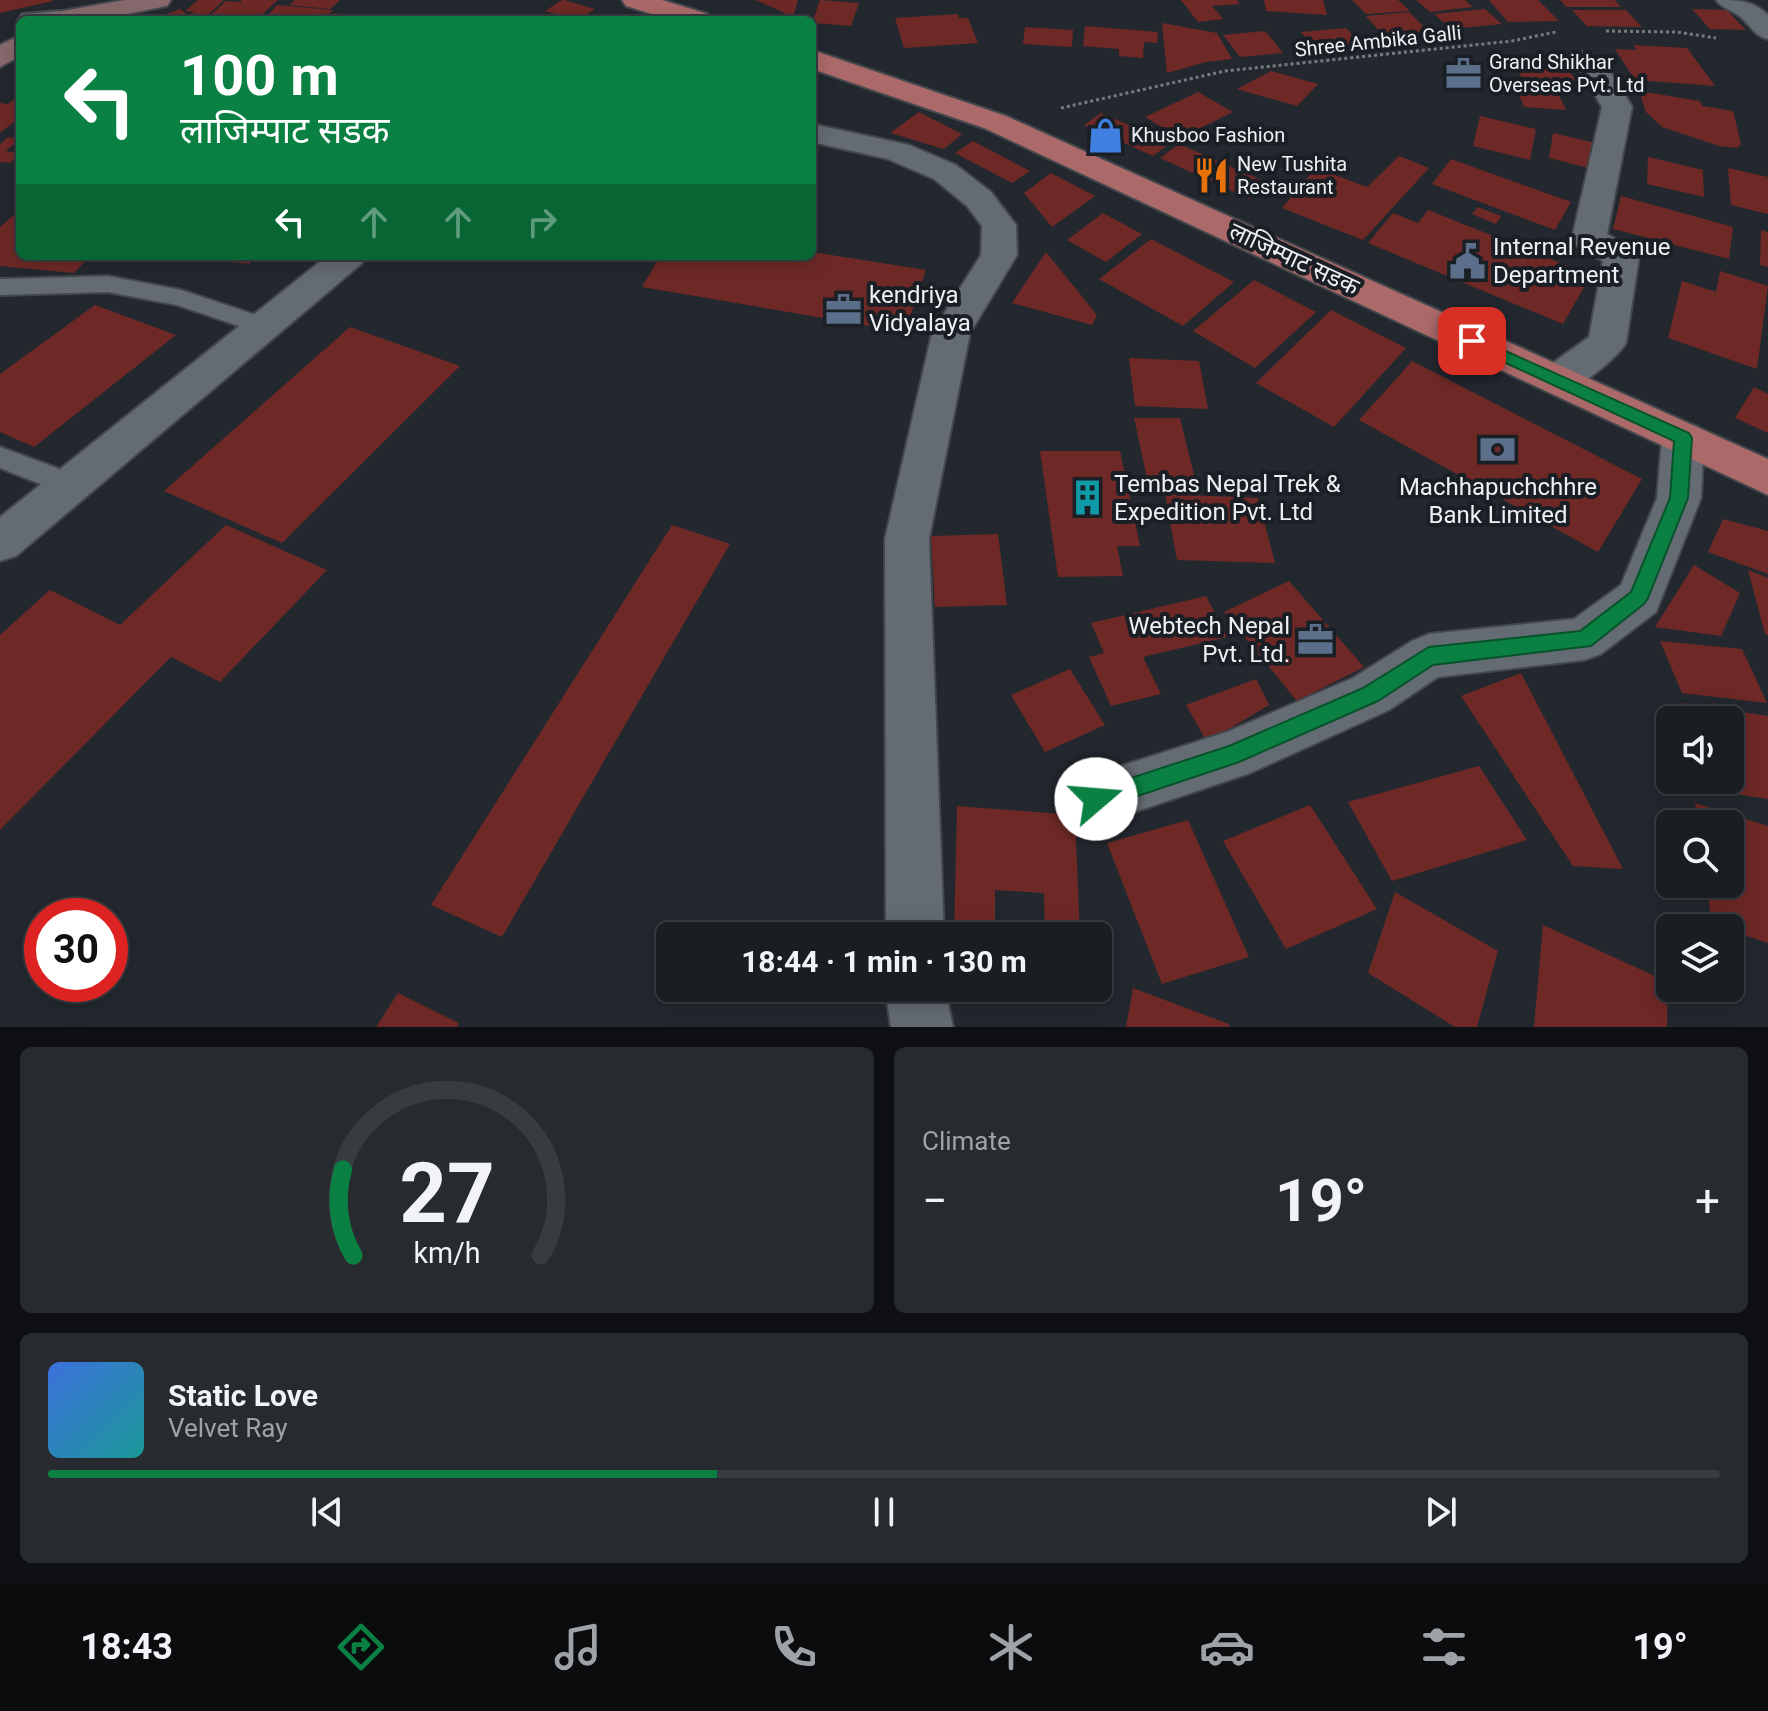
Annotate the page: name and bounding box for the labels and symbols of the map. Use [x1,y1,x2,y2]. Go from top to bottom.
street label: Shree Ambika Galli [1294,20,1462,62]
place label: Grand Shikhar Overseas Pvt. Ltd [1489,50,1645,97]
office icon: Grand Shikhar Overseas Pvt. Ltd [1444,54,1482,92]
shop icon: Khusboo Fashion [1086,116,1124,154]
place label: Khusboo Fashion [1131,123,1285,147]
place label: New Tushita Restaurant [1237,152,1347,199]
restaurant icon: New Tushita Restaurant [1192,157,1230,195]
street label: लाजिम्पाट सडक [1225,217,1364,301]
place label: Internal Revenue Department [1493,233,1670,289]
public building icon: Internal Revenue Department [1448,242,1486,280]
place label: kendriya Vidyalaya [869,281,971,337]
office icon: kendriya Vidyalaya [824,290,862,328]
pin [1438,307,1506,375]
bank icon: Machhapuchchhre Bank Limited [1479,431,1517,469]
place label: Tembas Nepal Trek & Expedition Pvt. Ltd [1114,470,1341,526]
place label: Machhapuchchhre Bank Limited [1399,473,1597,529]
building icon: Tembas Nepal Trek & Expedition Pvt. Ltd [1069,479,1107,517]
place label: Webtech Nepal Pvt. Ltd. [1128,612,1290,668]
office icon: Webtech Nepal Pvt. Ltd. [1297,621,1335,659]
position arrow [1054,757,1138,841]
speed limit sign: 30 [24,898,128,1002]

